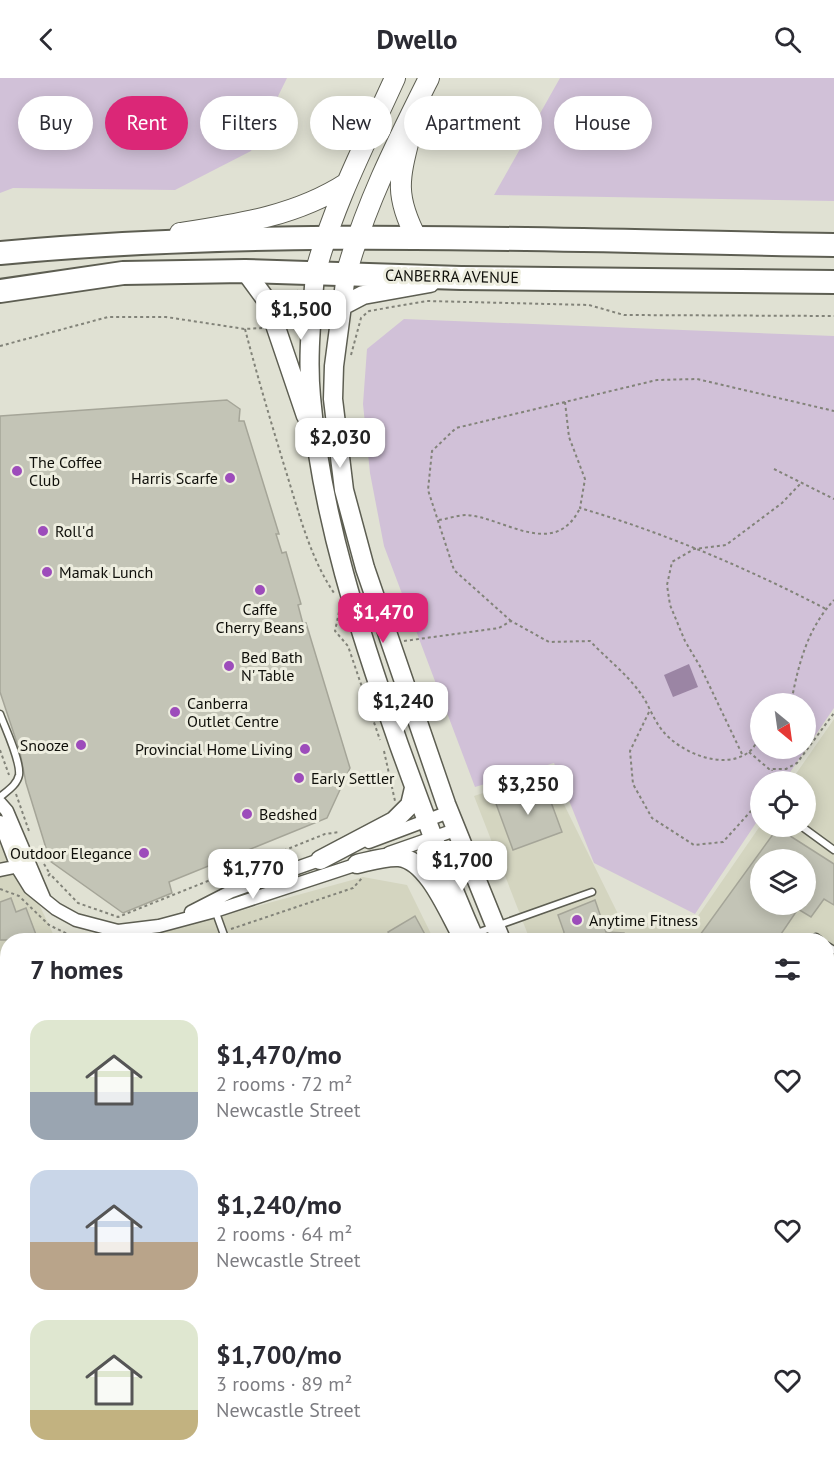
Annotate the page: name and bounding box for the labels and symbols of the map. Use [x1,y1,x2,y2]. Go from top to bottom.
street label: CANBERRA AVENUE [385,265,519,287]
pin: $1,500 [252,290,350,341]
pin: $2,030 [291,418,389,469]
place label: The Coffee Club [29,452,102,490]
marker: The Coffee Club [10,464,24,478]
place label: Harris Scarfe [131,468,218,488]
marker: Harris Scarfe [223,471,237,485]
place label: Roll'd [55,521,94,541]
marker: Roll'd [36,524,50,538]
place label: Mamak Lunch [59,562,153,582]
marker: Mamak Lunch [40,565,54,579]
marker: Caffe Cherry Beans [253,583,267,597]
pin: $1,470 [334,593,432,644]
place label: Caffe Cherry Beans [216,599,305,637]
place label: Bed Bath N' Table [241,647,303,685]
marker: Bed Bath N' Table [222,659,236,673]
pin: $1,240 [354,682,452,733]
place label: Canberra Outlet Centre [187,693,279,731]
north arrow [750,693,816,759]
marker: Canberra Outlet Centre [168,705,182,719]
place label: Snooze [20,735,69,755]
marker: Snooze [74,738,88,752]
place label: Provincial Home Living [135,739,293,759]
marker: Provincial Home Living [298,742,312,756]
pin: $3,250 [479,765,577,816]
place label: Early Settler [311,768,395,788]
marker: Early Settler [292,771,306,785]
place label: Bedshed [259,804,317,824]
marker: Bedshed [240,807,254,821]
pin: $1,700 [413,841,511,892]
place label: Outdoor Elegance [10,843,132,863]
marker: Outdoor Elegance [137,846,151,860]
pin: $1,770 [204,849,302,900]
place label: Anytime Fitness [589,910,698,930]
marker: Anytime Fitness [570,913,584,927]

